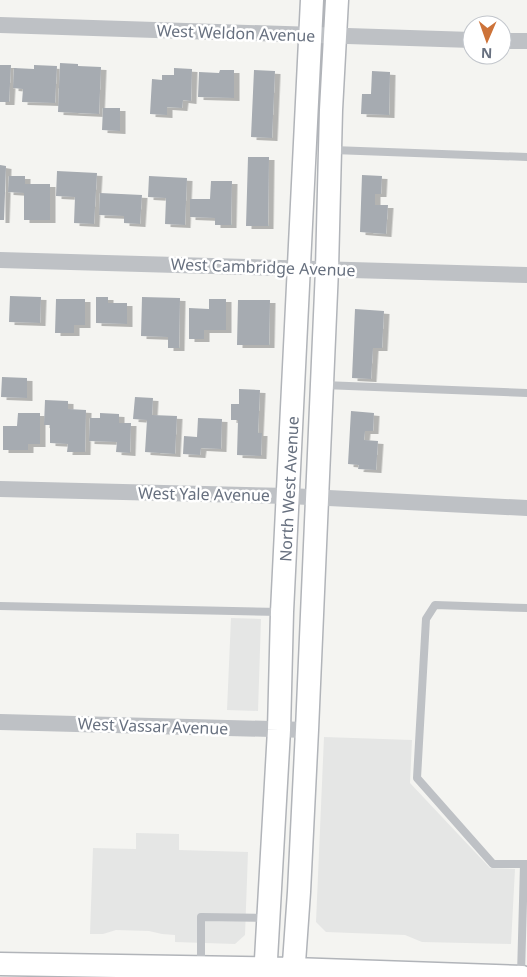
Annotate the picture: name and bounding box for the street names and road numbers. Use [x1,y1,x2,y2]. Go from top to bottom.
street label: West Weldon Avenue [156,19,316,47]
street label: West Cambridge Avenue [170,253,356,281]
street label: North West Avenue [274,416,304,562]
street label: West Yale Avenue [138,482,270,506]
street label: West Vassar Avenue [77,712,229,740]

